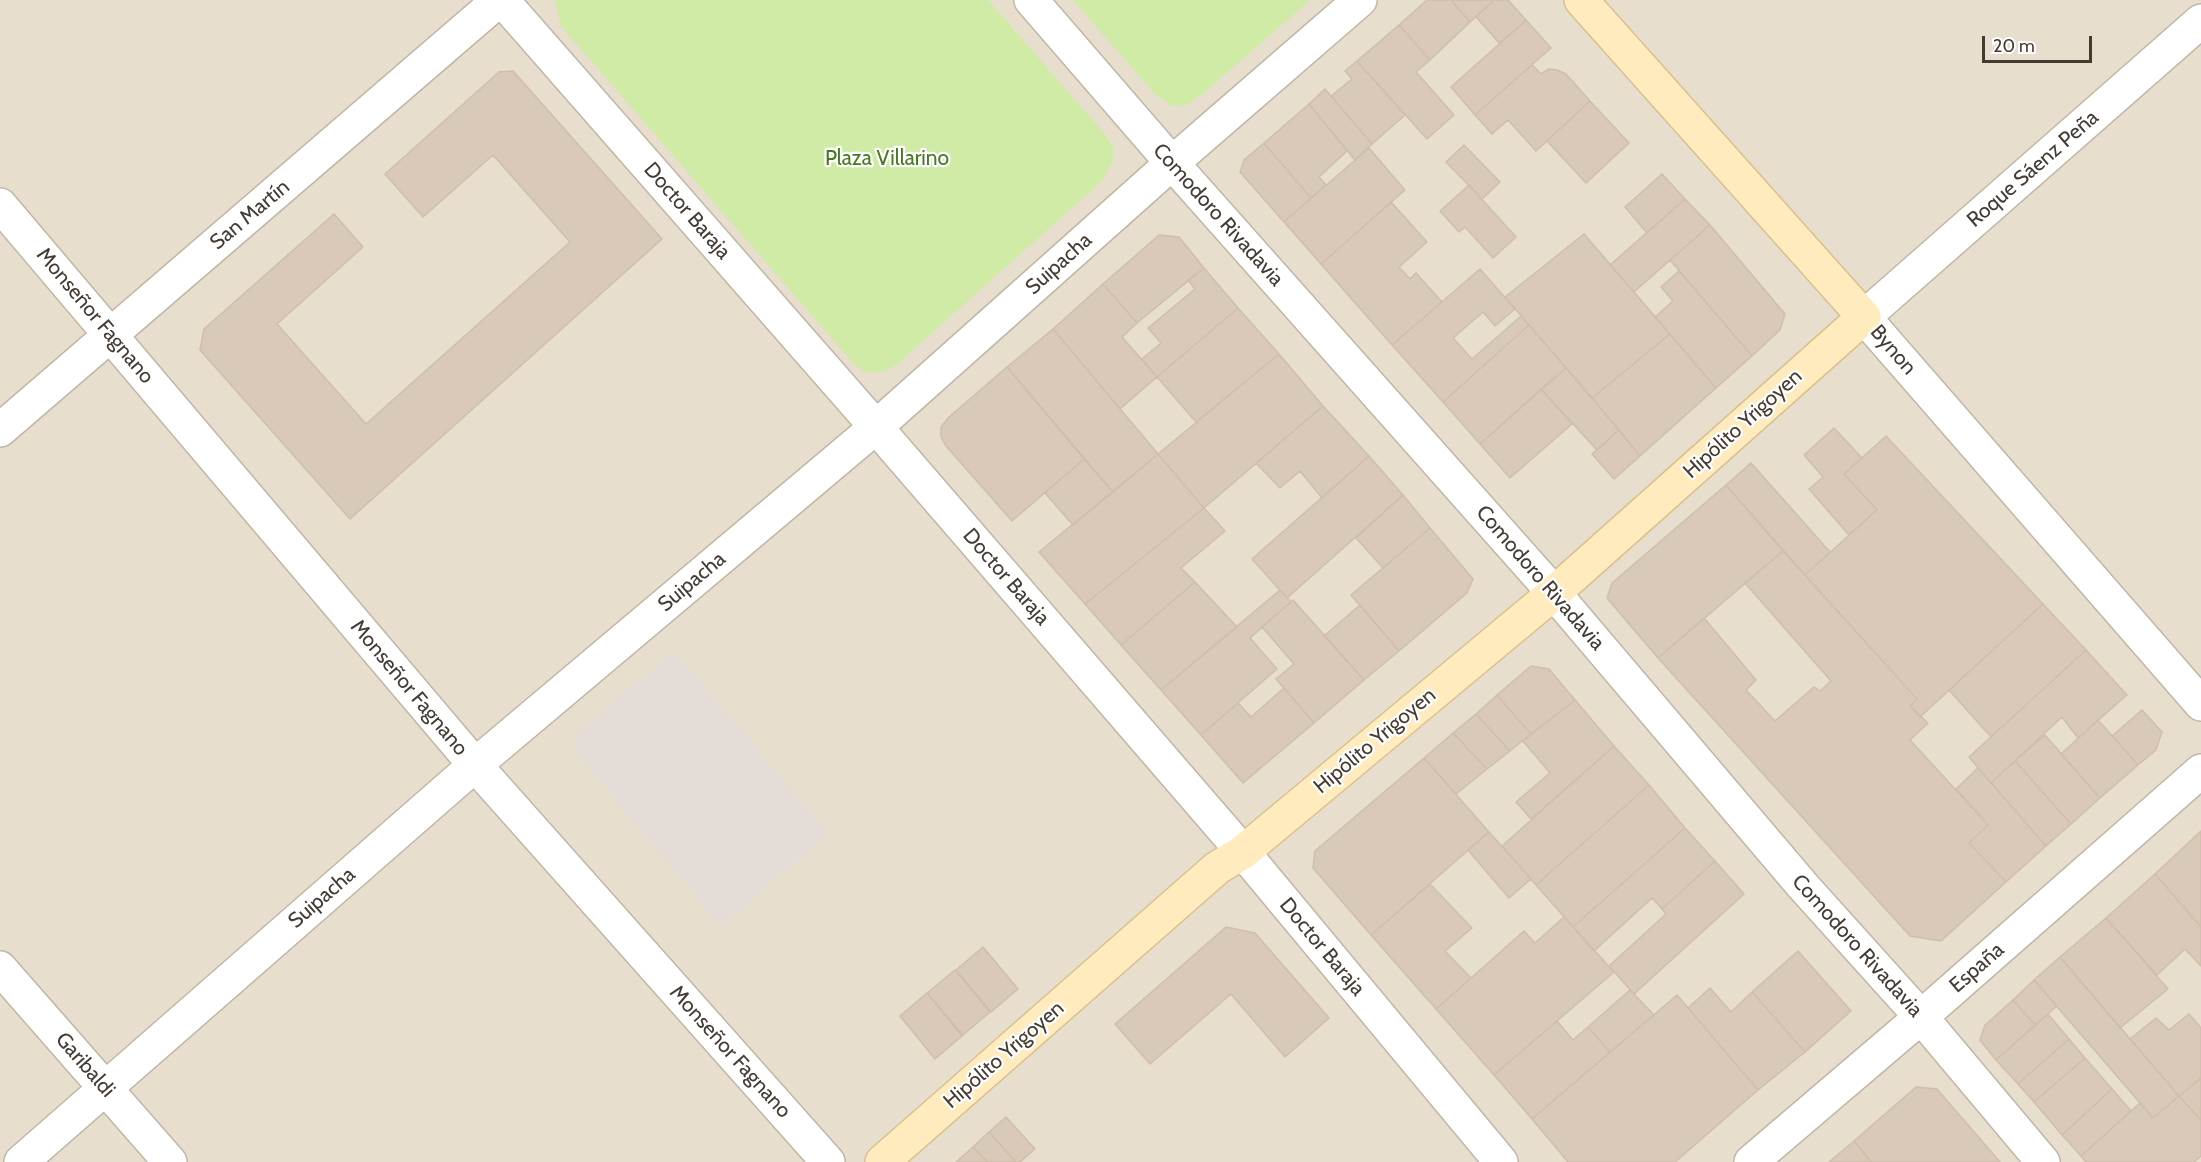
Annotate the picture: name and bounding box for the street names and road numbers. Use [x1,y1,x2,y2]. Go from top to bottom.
street label: Roque Sáenz Peña [1962,105,2104,233]
street label: Comodoro Rivadavia [1147,138,1289,292]
street label: Doctor Baraja [638,158,736,264]
street label: San Martín [205,175,295,255]
street label: Suipacha [1021,228,1097,300]
street label: Monseñor Fagnano [31,243,159,389]
street label: Bynon [1865,320,1921,380]
street label: Hipólito Yrigoyen [1678,364,1808,484]
street label: Comodoro Rivadavia [1470,500,1610,656]
street label: Doctor Baraja [957,524,1055,630]
street label: Suipacha [653,547,731,617]
street label: Monseñor Fagnano [345,615,473,761]
street label: Hipólito Yrigoyen [1309,683,1441,799]
street label: Suipacha [283,862,361,934]
street label: Comodoro Rivadavia [1786,869,1928,1023]
street label: Doctor Baraja [1274,893,1370,1001]
street label: España [1945,938,2009,998]
street label: Monseñor Fagnano [664,981,796,1123]
street label: Hipólito Yrigoyen [939,996,1069,1114]
street label: Garibaldi [50,1027,120,1103]

